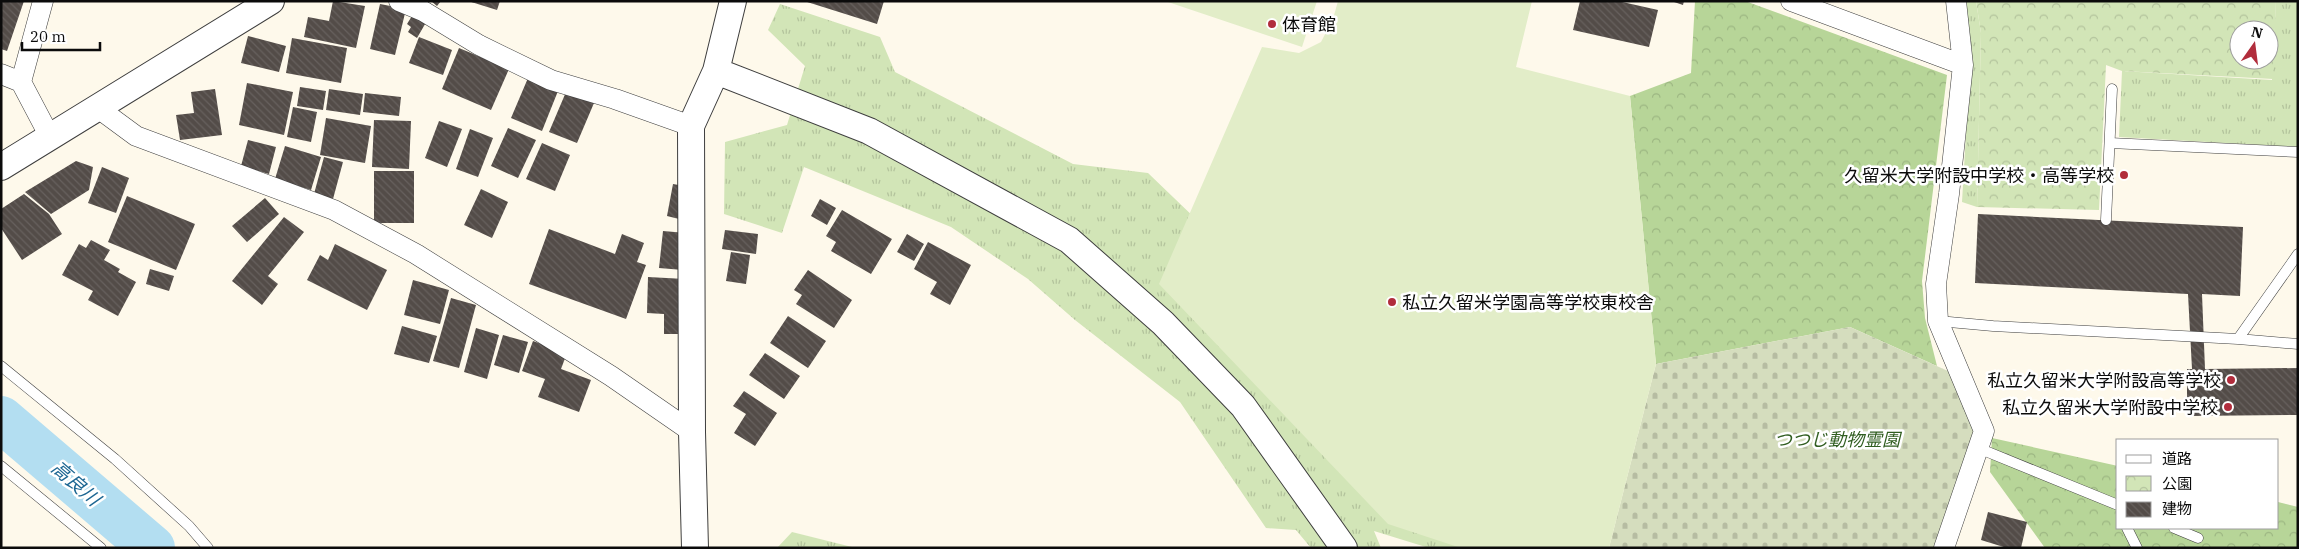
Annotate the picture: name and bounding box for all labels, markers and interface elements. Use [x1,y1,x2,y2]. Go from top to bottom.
place label: 体育館 [1282,13,1336,36]
marker: 体育館 [1266,18,1278,30]
scale bar [22,20,100,52]
north arrow [2229,20,2279,70]
text: N [2250,22,2265,42]
text: 20 m [30,27,66,46]
place label: 久留米大学附設中学校・高等学校 [1844,164,2114,187]
marker: 久留米大学附設中学校・高等学校 [2118,169,2130,181]
place label: 私立久留米学園高等学校東校舎 [1402,291,1654,314]
marker: 私立久留米学園高等学校東校舎 [1386,296,1398,308]
place label: 私立久留米大学附設高等学校 [1987,369,2221,392]
marker: 私立久留米大学附設高等学校 [2225,374,2237,386]
place label: 私立久留米大学附設中学校 [2002,396,2218,419]
marker: 私立久留米大学附設中学校 [2222,401,2234,413]
park label: つつじ動物霊園 [1774,428,1903,451]
legend [2116,439,2279,529]
text: 道路 [2162,449,2192,468]
water label: 高良川 [47,455,107,512]
text: 公園 [2162,474,2192,493]
text: 建物 [2162,499,2192,518]

